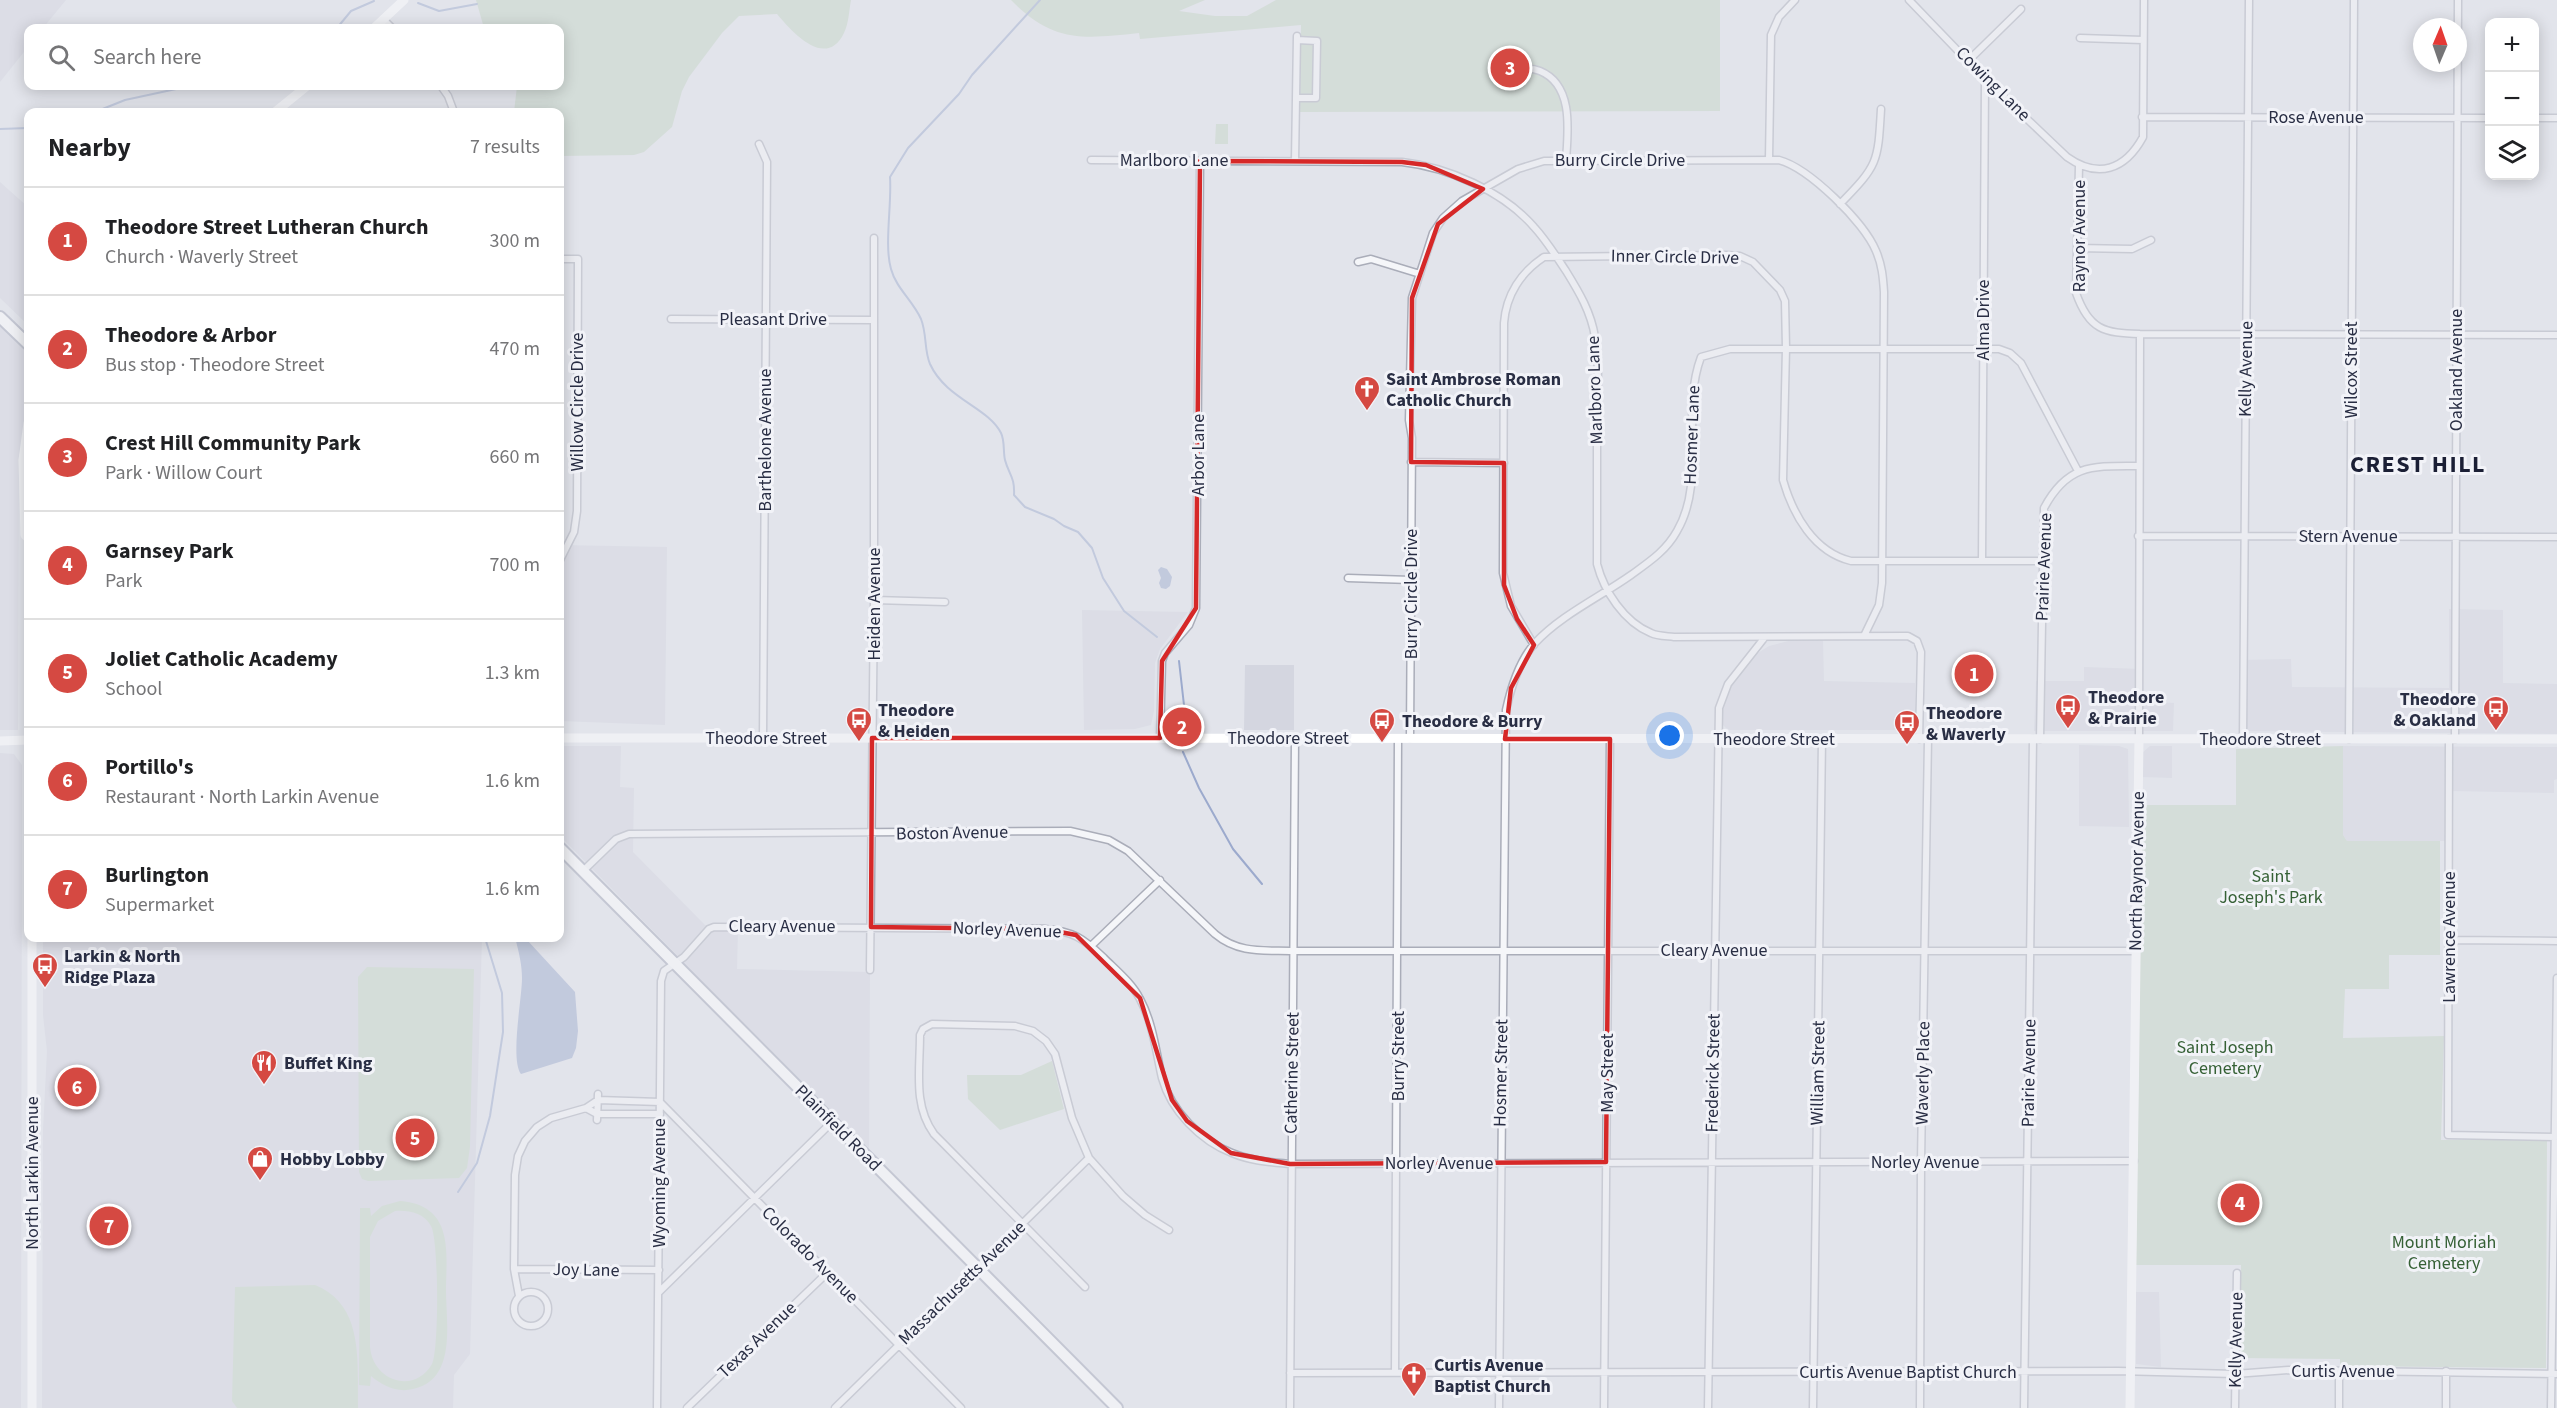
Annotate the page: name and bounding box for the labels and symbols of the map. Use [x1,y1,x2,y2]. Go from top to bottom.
north arrow [2413,18,2467,72]
street label: Cowing Lane [1950,41,2036,127]
pin: 3 [1490,46,1530,90]
street label: Rose Avenue [2268,105,2364,130]
street label: Marlboro Lane [1120,148,1228,173]
street label: Burry Circle Drive [1555,148,1685,173]
street label: Raynor Avenue [2067,180,2092,292]
street label: Inner Circle Drive [1611,243,1739,271]
street label: Alma Drive [1971,279,1996,360]
street label: Pleasant Drive [719,307,827,332]
street label: Oakland Avenue [2444,309,2469,431]
street label: Kelly Avenue [2233,321,2259,417]
street label: Wilcox Street [2339,321,2364,419]
street label: Willow Circle Drive [565,332,590,472]
street label: Marlboro Lane [1581,335,1609,445]
place label: Saint Ambrose Roman Catholic Church [1386,367,1561,413]
street label: Barthelone Avenue [753,368,778,511]
church icon: Saint Ambrose Roman Catholic Church [1352,374,1382,412]
street label: Hosmer Lane [1678,385,1706,485]
street label: Arbor Lane [1186,414,1211,496]
district label: CREST HILL [2350,447,2486,482]
street label: Prairie Avenue [2030,512,2058,621]
street label: Stern Avenue [2298,524,2398,549]
street label: Burry Circle Drive [1399,529,1424,659]
street label: Heiden Avenue [862,547,887,660]
pin: 1 [1954,652,1994,696]
place label: Theodore & Prairie [2088,685,2164,731]
place label: Theodore & Oakland [2393,687,2476,733]
bus stop icon: Theodore & Prairie [2053,692,2083,730]
bus stop icon: Theodore & Oakland [2481,694,2511,732]
place label: Theodore & Heiden [878,698,954,744]
place label: Theodore & Waverly [1926,701,2006,747]
pin: 2 [1162,704,1202,750]
bus stop icon: Theodore & Heiden [844,705,874,743]
bus stop icon: Theodore & Burry [1367,706,1397,744]
bus stop icon: Theodore & Waverly [1892,708,1922,746]
place label: Theodore & Burry [1402,709,1543,734]
your location [1655,721,1684,750]
street label: Theodore Street [705,726,827,751]
street label: Theodore Street [1227,726,1349,751]
street label: Theodore Street [1713,727,1835,752]
street label: Theodore Street [2199,727,2321,752]
street label: North Raynor Avenue [2123,791,2151,951]
street label: Boston Avenue [896,820,1008,846]
park label: Saint Joseph's Park [2219,864,2323,910]
street label: Lawrence Avenue [2437,871,2462,1003]
street label: Cleary Avenue [729,914,835,939]
street label: Norley Avenue [952,916,1062,944]
street label: Cleary Avenue [1661,938,1767,963]
place label: Larkin & North Ridge Plaza [64,944,181,990]
bus stop icon: Larkin & North Ridge Plaza [30,951,60,989]
street label: Burry Street [1386,1011,1411,1101]
street label: Catherine Street [1278,1012,1306,1134]
street label: Frederick Street [1699,1013,1727,1133]
street label: Hosmer Street [1488,1019,1514,1127]
street label: Prairie Avenue [2016,1019,2042,1127]
street label: William Street [1805,1020,1831,1126]
street label: Waverly Place [1910,1021,1936,1125]
street label: May Street [1595,1033,1620,1113]
park label: Saint Joseph Cemetery [2176,1035,2274,1081]
restaurant icon: Buffet King [249,1048,279,1086]
place label: Buffet King [284,1051,373,1076]
pin: 6 [58,1064,97,1110]
street label: Plainfield Road [789,1079,887,1177]
street label: North Larkin Avenue [20,1096,45,1250]
pin: 5 [396,1116,434,1160]
street label: Wyoming Avenue [647,1118,672,1248]
shop icon: Hobby Lobby [245,1144,275,1182]
place label: Hobby Lobby [280,1147,385,1172]
street label: Norley Avenue [1871,1150,1979,1175]
street label: Norley Avenue [1385,1151,1493,1176]
pin: 4 [2220,1180,2260,1226]
street label: Colorado Avenue [756,1201,864,1309]
pin: 7 [90,1204,128,1248]
street label: Massachusetts Avenue [893,1215,1031,1351]
park label: Mount Moriah Cemetery [2392,1230,2496,1276]
street label: Joy Lane [552,1257,620,1283]
street label: Kelly Avenue [2223,1292,2249,1388]
street label: Texas Avenue [712,1296,802,1384]
place label: Curtis Avenue Baptist Church [1434,1353,1551,1399]
street label: Curtis Avenue [2291,1359,2395,1384]
church icon: Curtis Avenue Baptist Church [1399,1360,1429,1398]
street label: Curtis Avenue Baptist Church [1799,1360,2017,1385]

